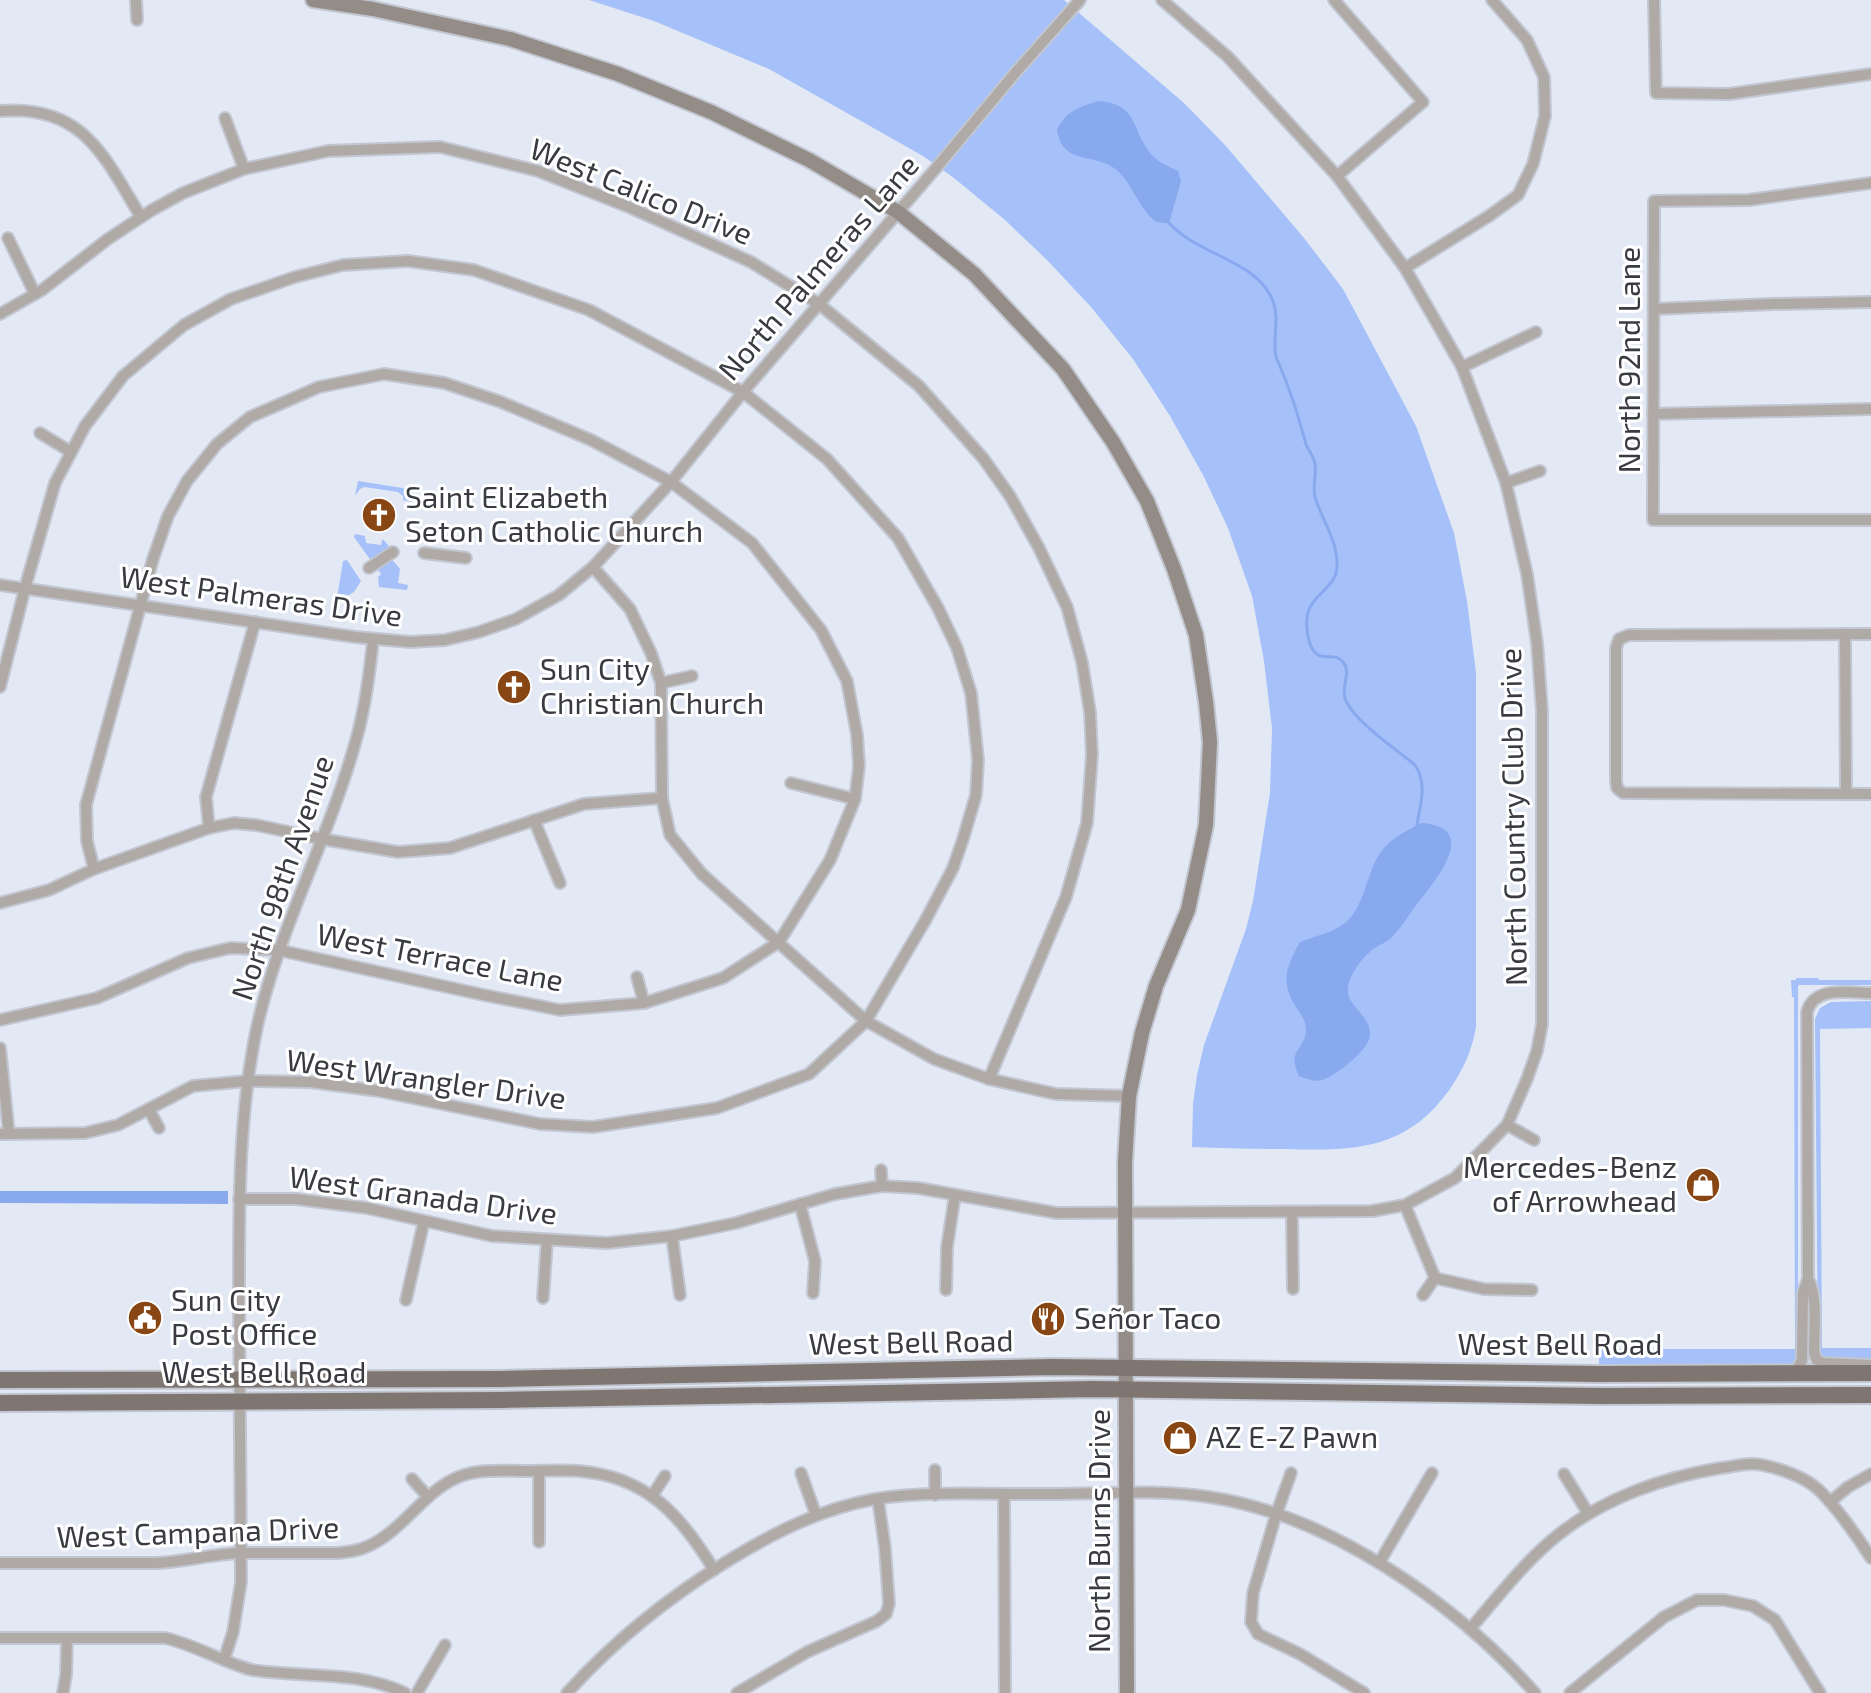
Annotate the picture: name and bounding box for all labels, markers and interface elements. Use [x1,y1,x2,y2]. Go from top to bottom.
street label: West Calico Drive [525,129,758,251]
street label: North Palmeras Lane [710,147,925,387]
street label: North 92nd Lane [1610,247,1646,473]
place label: Saint Elizabeth Seton Catholic Church [405,478,703,548]
church icon: Saint Elizabeth Seton Catholic Church [360,496,398,534]
street label: West Palmeras Drive [118,557,405,633]
street label: North Country Club Drive [1491,648,1533,986]
place label: Sun City Christian Church [540,650,764,720]
church icon: Sun City Christian Church [495,668,533,706]
street label: North 98th Avenue [222,750,340,1004]
street label: West Terrace Lane [314,915,567,998]
street label: West Wrangler Drive [284,1041,568,1115]
place label: Mercedes-Benz of Arrowhead [1463,1148,1677,1218]
street label: West Granada Drive [287,1157,560,1231]
shop icon: Mercedes-Benz of Arrowhead [1684,1166,1722,1204]
place label: Sun City Post Office [171,1281,317,1351]
public building icon: Sun City Post Office [126,1299,164,1337]
place label: Señor Taco [1074,1299,1221,1335]
restaurant icon: Señor Taco [1029,1300,1067,1338]
street label: West Bell Road [808,1321,1014,1361]
street label: West Bell Road [1458,1325,1662,1361]
street label: West Bell Road [162,1353,366,1389]
street label: North Burns Drive [1080,1409,1116,1653]
place label: AZ E-Z Pawn [1206,1418,1378,1454]
shop icon: AZ E-Z Pawn [1161,1419,1199,1457]
street label: West Campana Drive [56,1508,340,1554]

